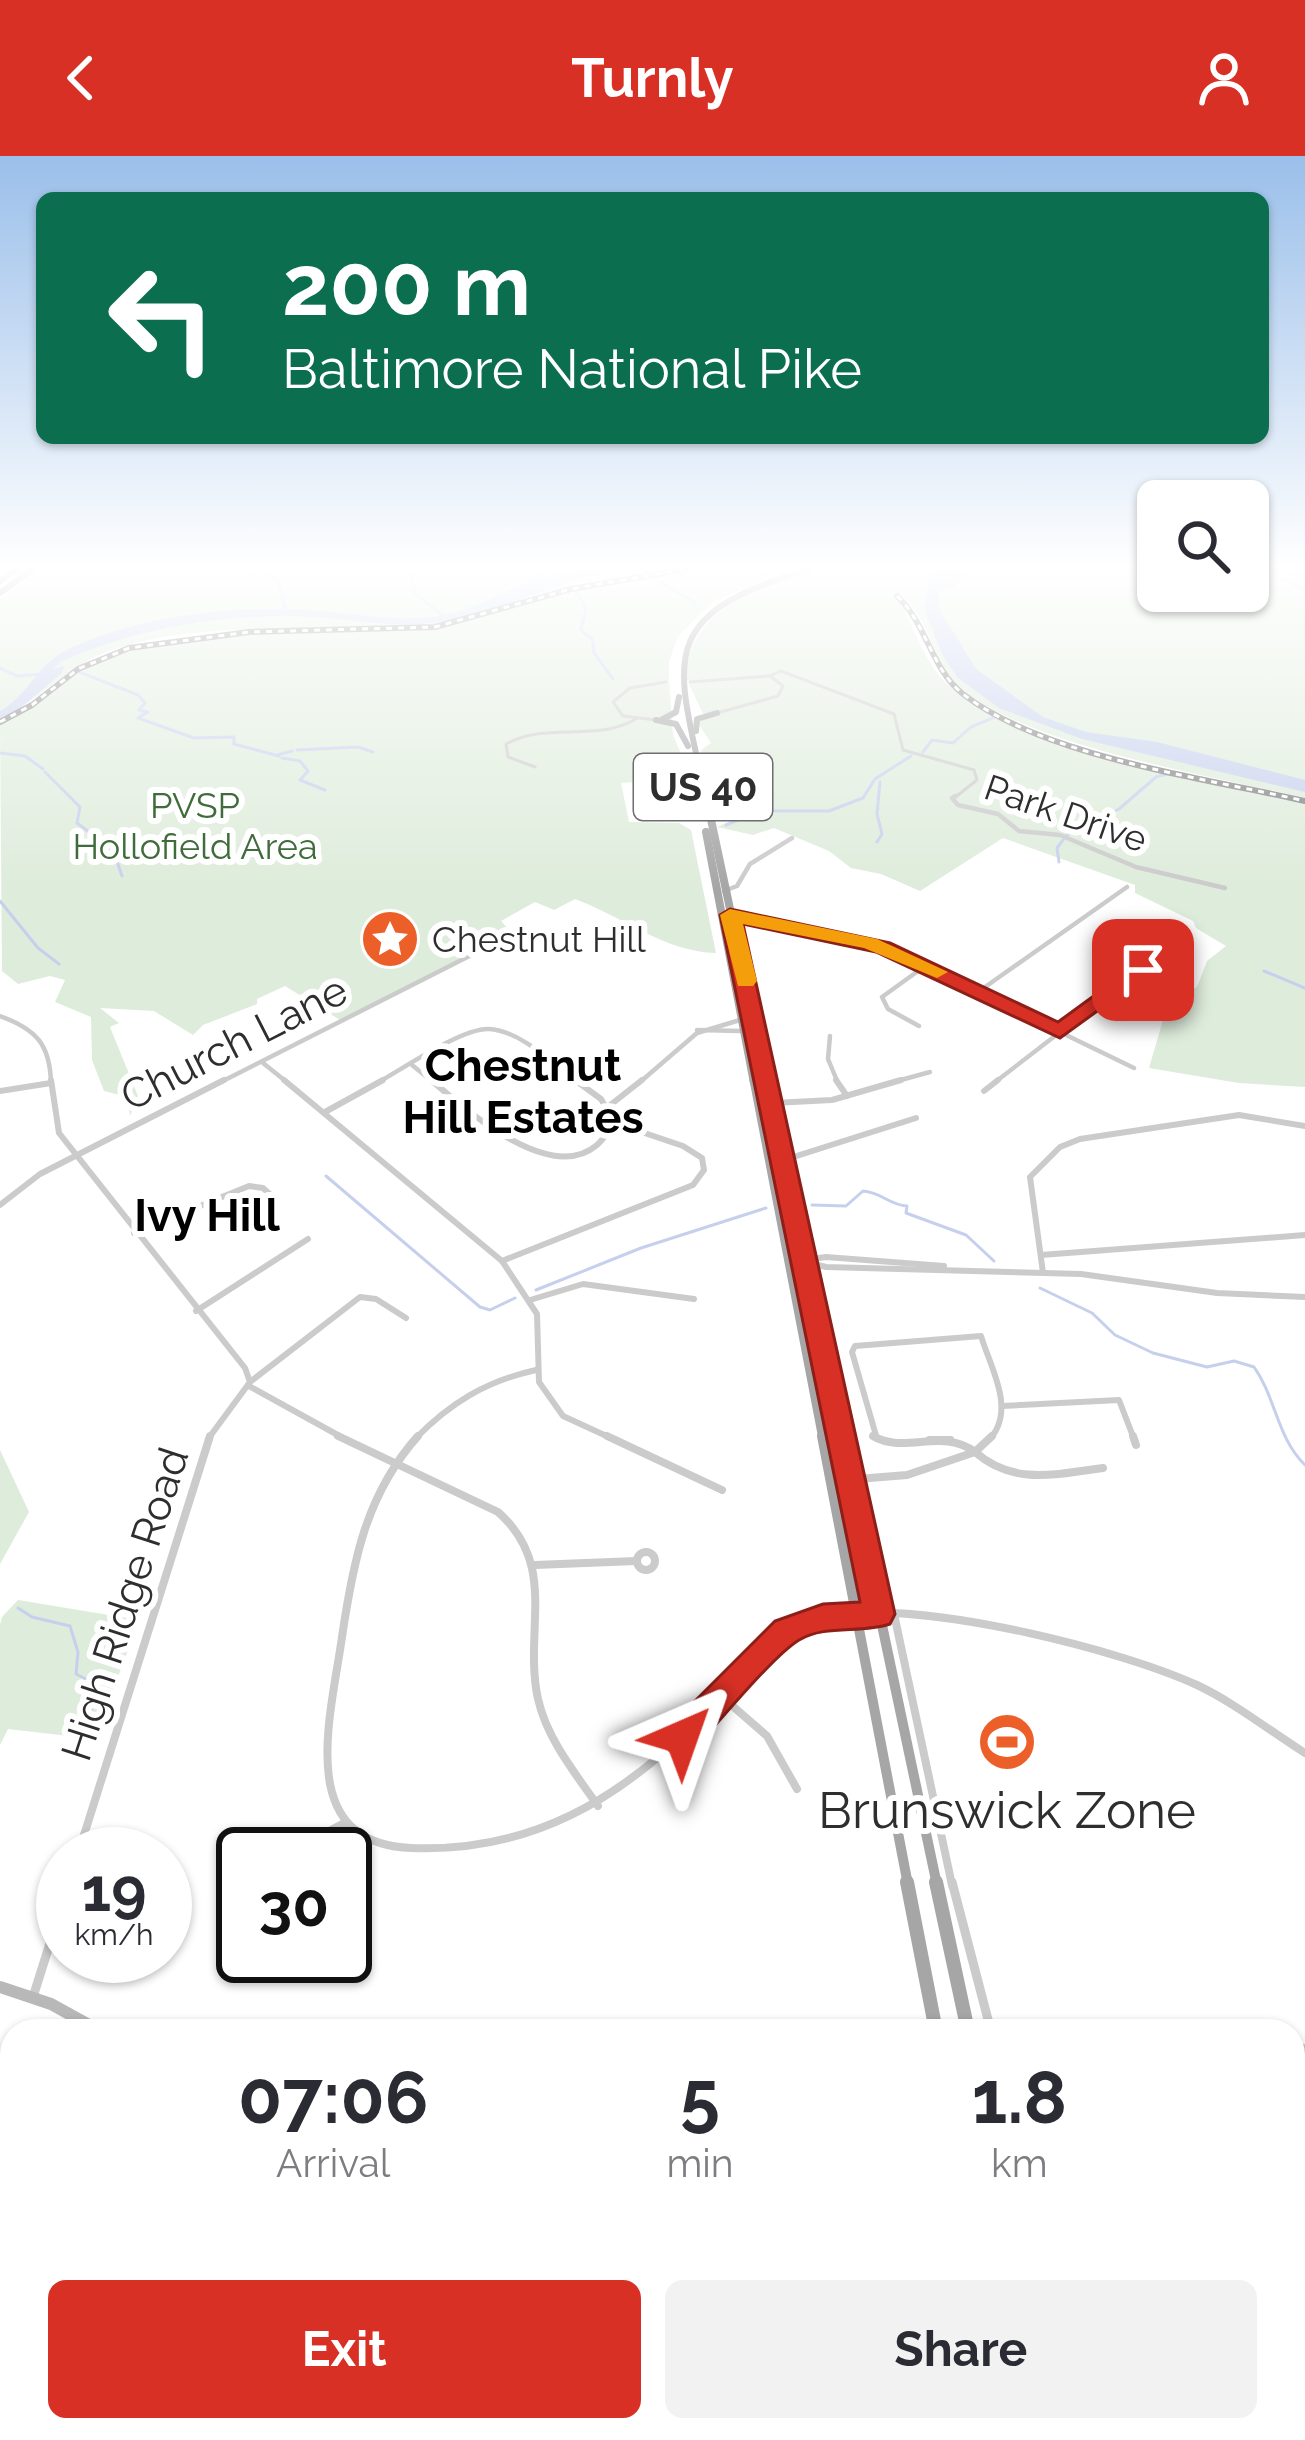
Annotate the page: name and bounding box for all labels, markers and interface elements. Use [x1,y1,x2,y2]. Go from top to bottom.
icon: back [48,45,114,111]
icon: person [1191,45,1257,111]
text: Turnly [571,46,734,110]
text: 200 m [282,236,531,335]
icon: left [84,240,240,396]
text: Baltimore National Pike [282,337,862,401]
map controls [1137,480,1269,612]
button: search [1137,480,1269,612]
road number: US 40 [634,754,772,820]
street label: Park Drive [979,766,1153,860]
park label: PVSP Hollofield Area [72,784,318,867]
place icon: Chestnut Hill [359,908,421,970]
place label: Chestnut Hill [432,918,646,960]
pin [1092,919,1194,1021]
icon: arrive [1110,937,1176,1003]
street label: Church Lane [113,965,355,1121]
district label: Chestnut Hill Estates [402,1039,644,1144]
district label: Ivy Hill [134,1189,281,1242]
street label: High Ridge Road [51,1441,199,1767]
position arrow [619,1674,745,1800]
sports icon: Brunswick Zone [976,1711,1038,1773]
place label: Brunswick Zone [818,1780,1196,1840]
speed limit sign: 30 [216,1827,372,1983]
text: 19 [82,1855,146,1925]
text: km/h [74,1917,154,1952]
text: 07:06 [238,2055,428,2140]
text: 5 [680,2055,720,2140]
text: 1.8 [972,2055,1067,2140]
text: Arrival [276,2140,390,2186]
text: min [666,2140,734,2186]
text: km [991,2140,1048,2186]
button: Exit [48,2280,641,2418]
button: Share [665,2280,1257,2418]

